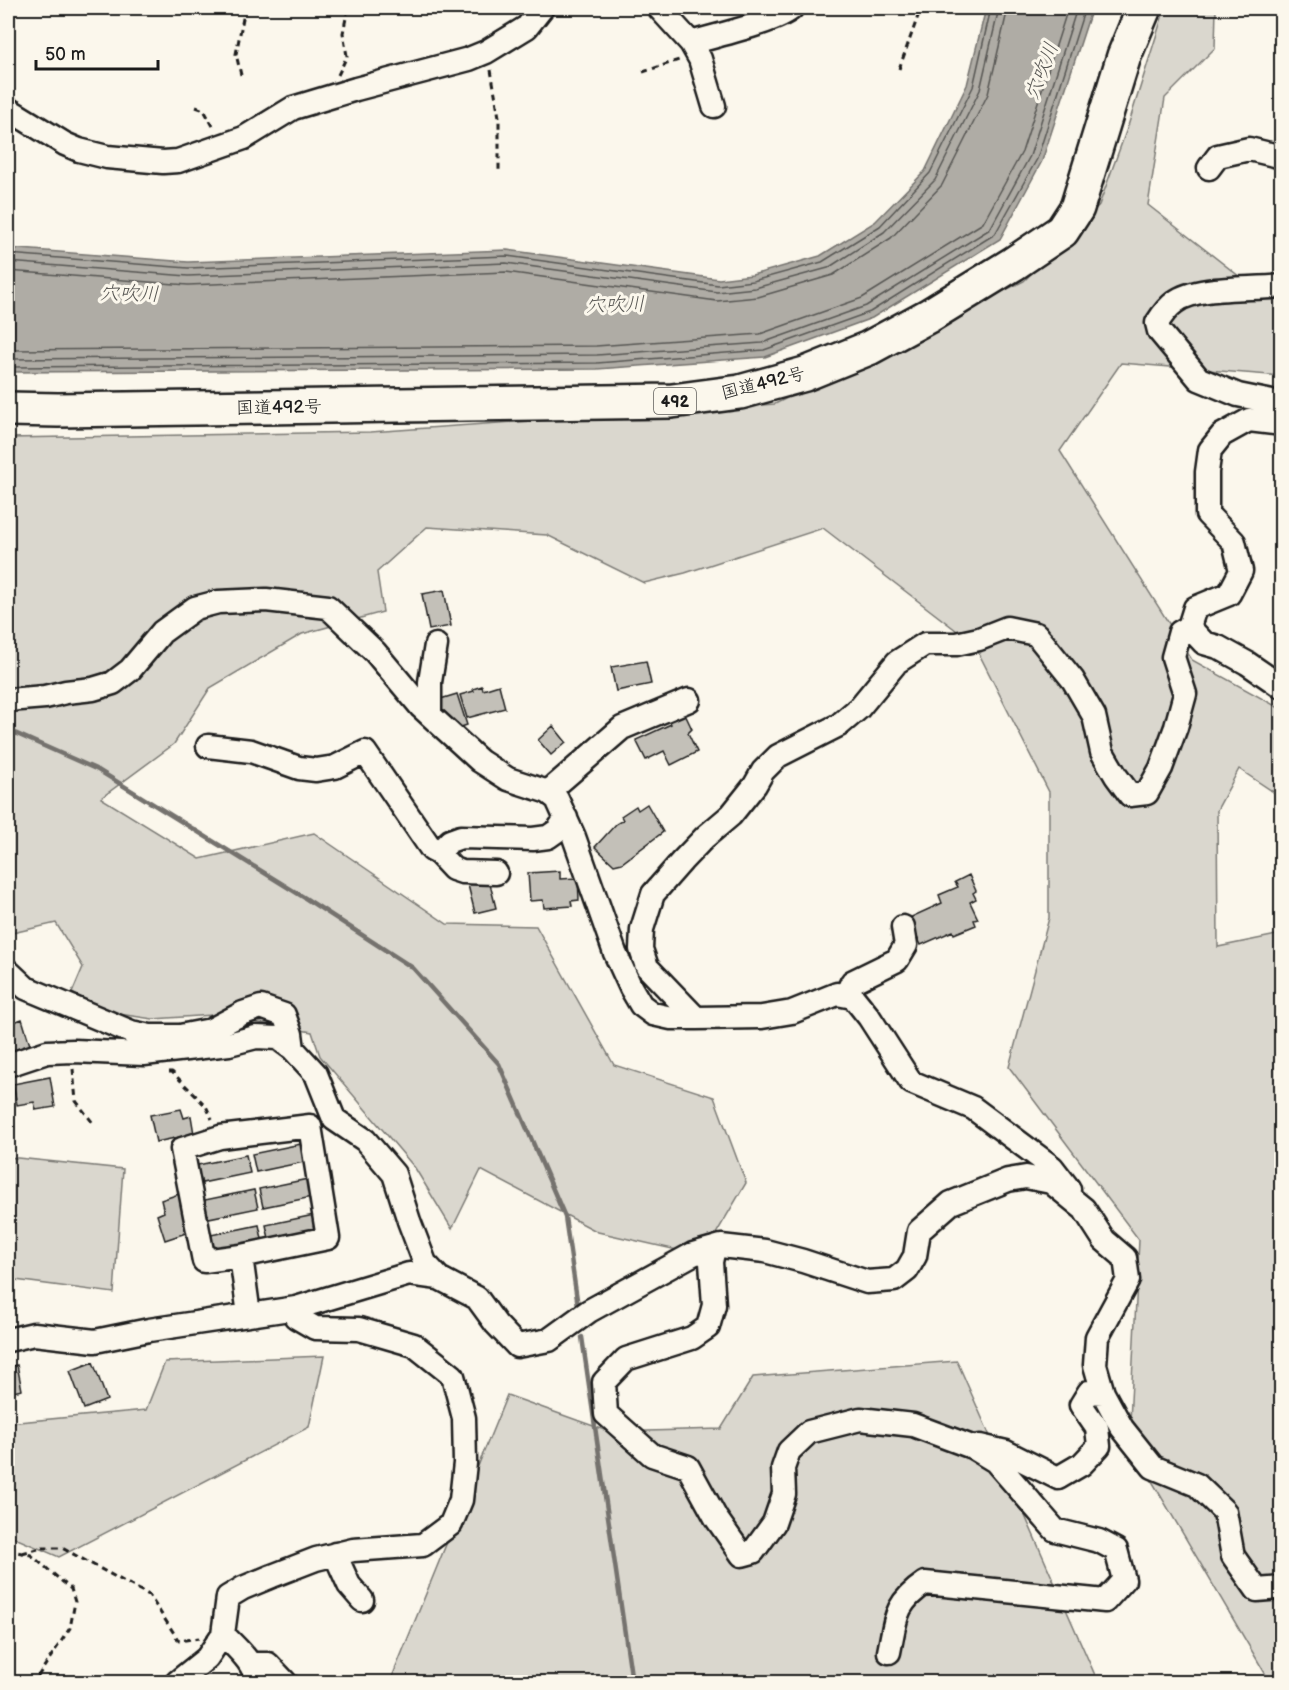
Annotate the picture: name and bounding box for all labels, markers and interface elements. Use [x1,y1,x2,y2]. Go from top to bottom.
scale bar [36,33,158,71]
water label: 穴吹川 [1020,39,1064,104]
text: 50 m [45,44,86,65]
water label: 穴吹川 [99,281,159,307]
water label: 穴吹川 [585,292,645,318]
street label: 国道492号 [719,363,807,404]
road number: 492 [654,388,696,414]
street label: 国道492号 [236,396,322,419]

